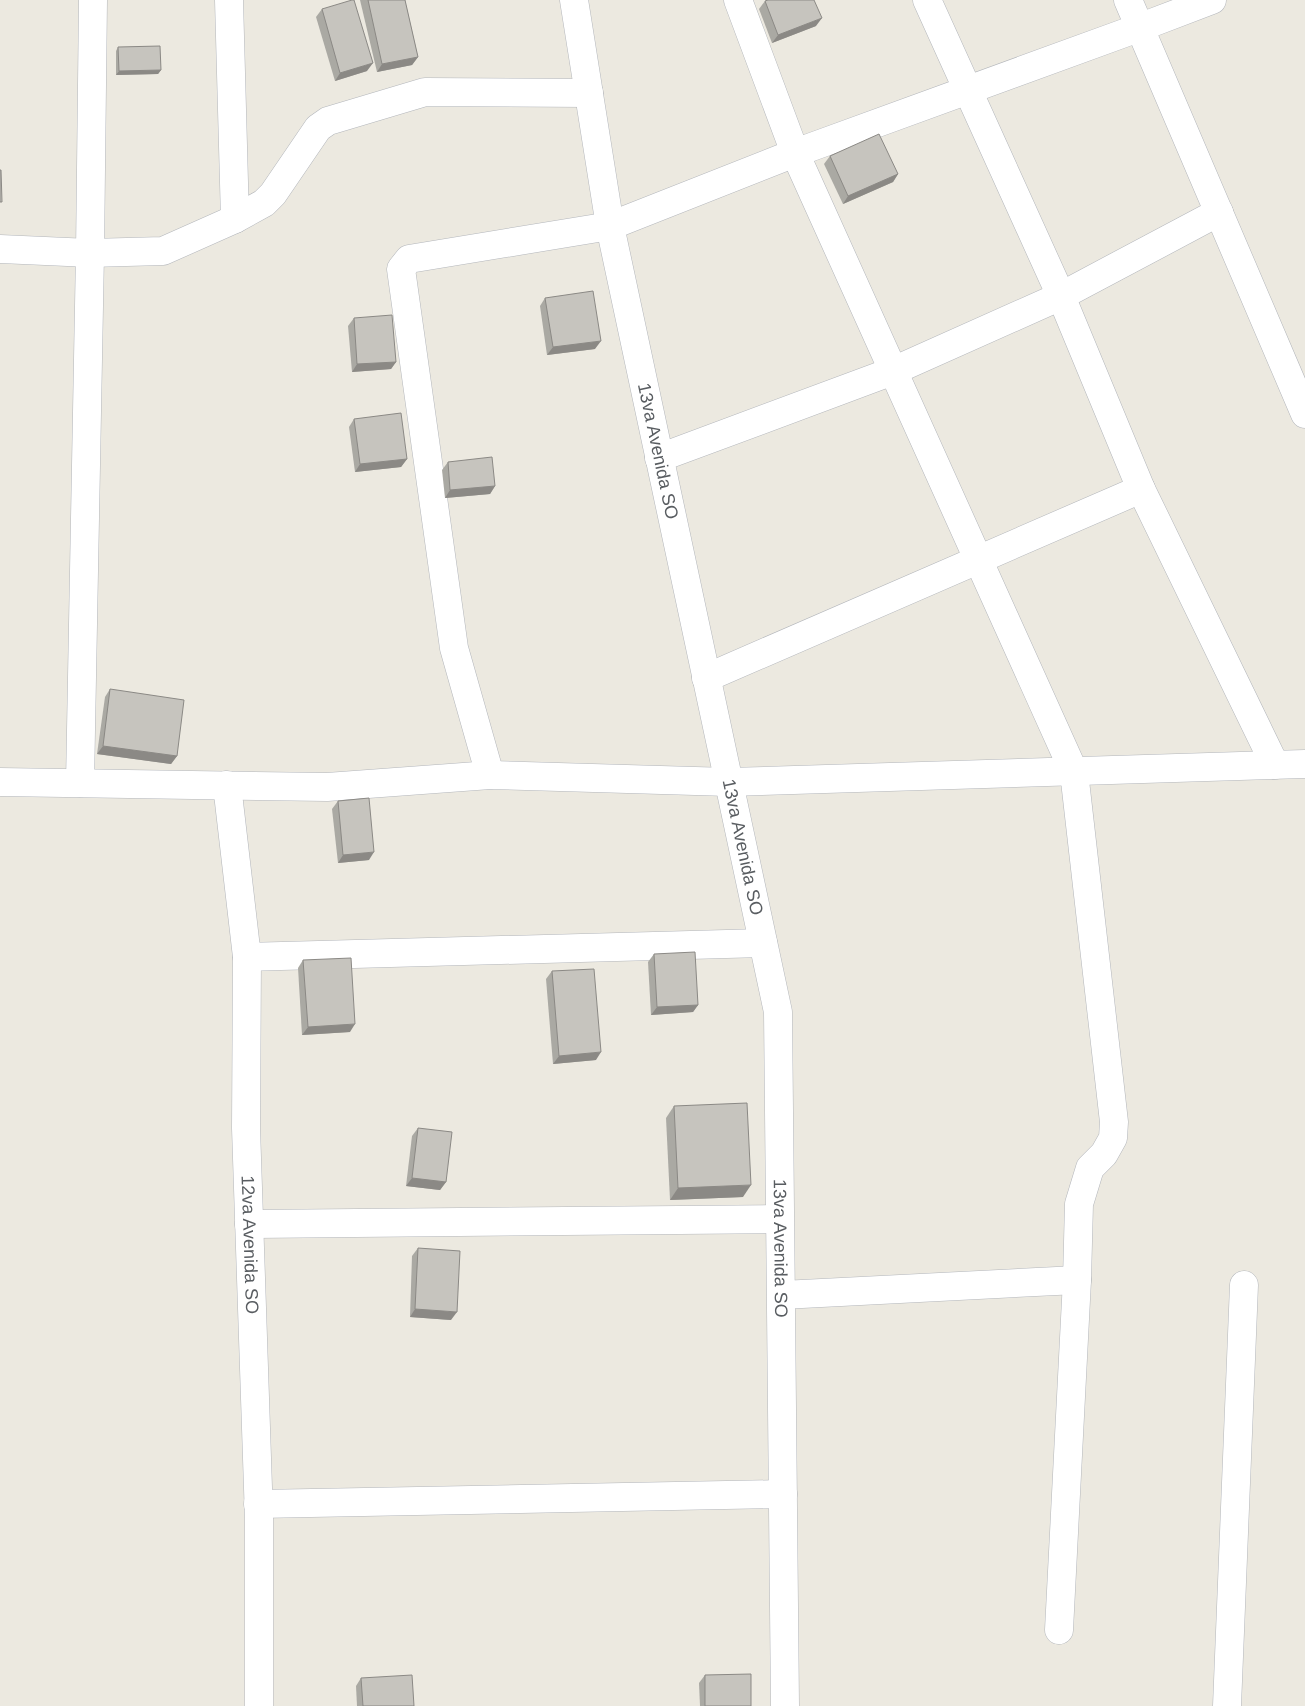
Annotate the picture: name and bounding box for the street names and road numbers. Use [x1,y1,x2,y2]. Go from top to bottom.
street label: 13va Avenida SO [634,381,682,521]
street label: 13va Avenida SO [718,777,767,917]
street label: 12va Avenida SO [238,1175,262,1314]
street label: 13va Avenida SO [770,1179,791,1318]

